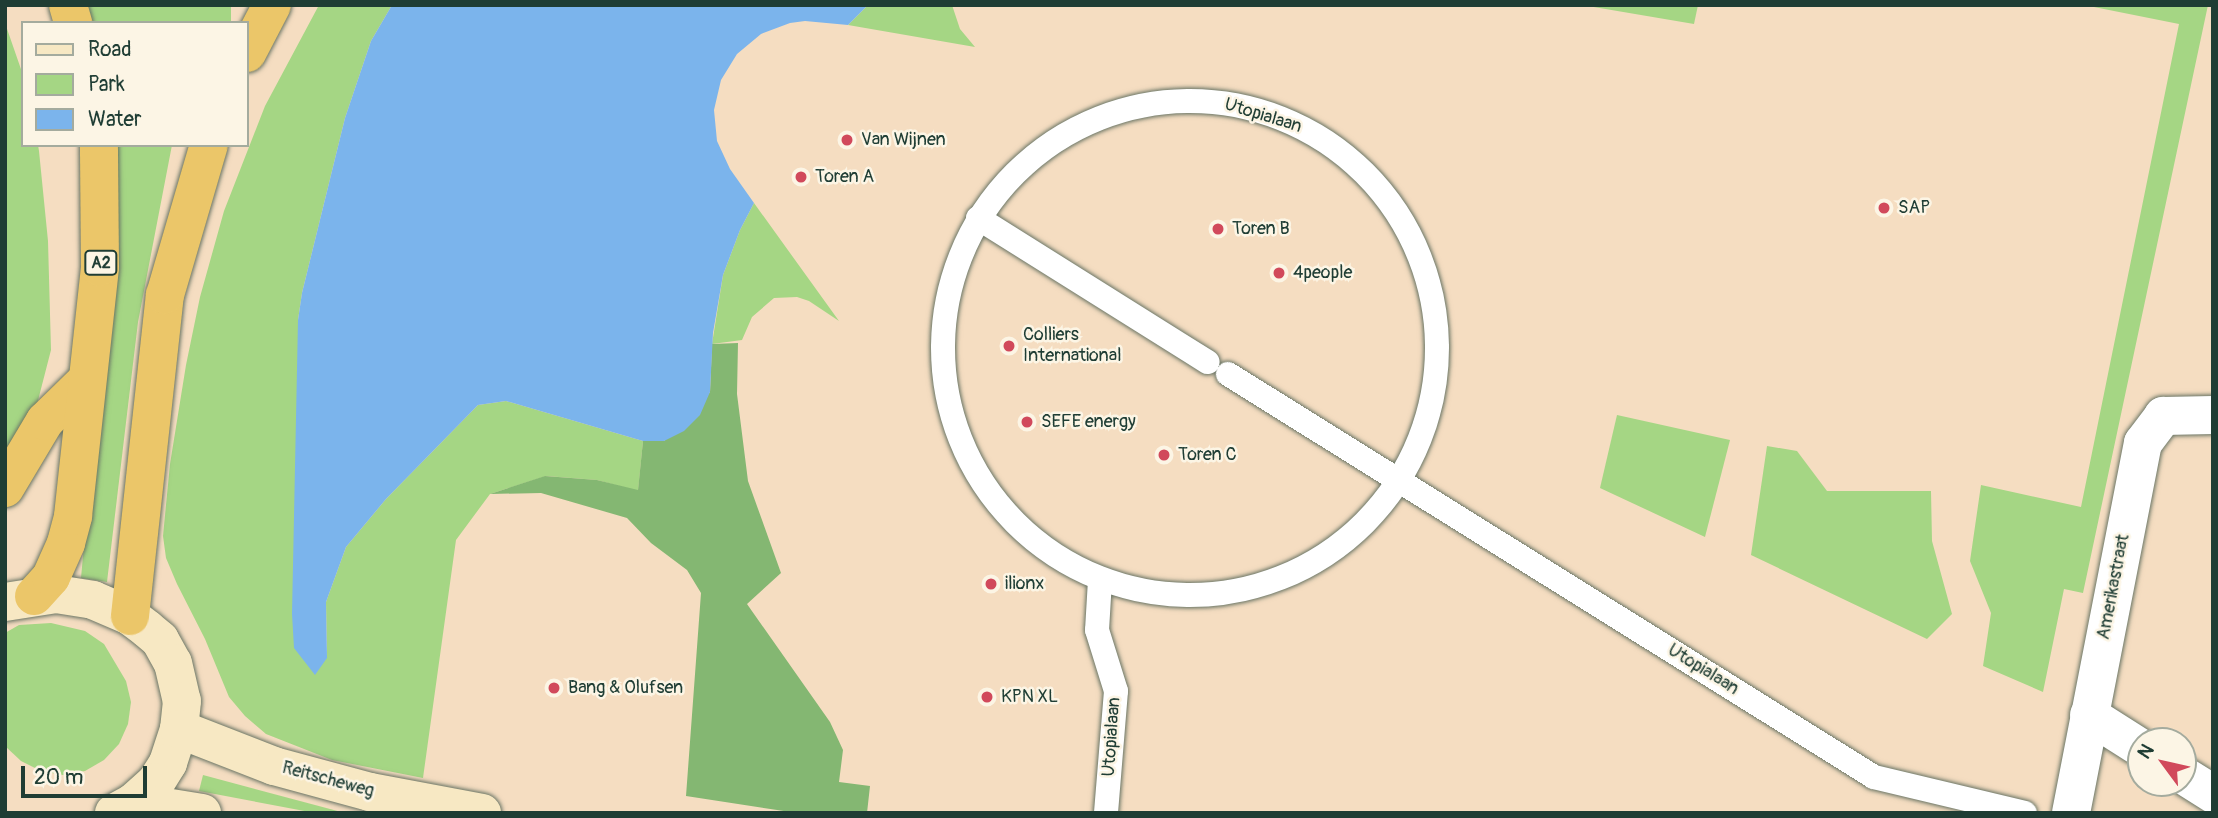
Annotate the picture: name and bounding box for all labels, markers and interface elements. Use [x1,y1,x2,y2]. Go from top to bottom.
legend [21,21,248,147]
text: Road [88,36,132,63]
text: Park [88,71,125,98]
street label: Utopialaan [1222,94,1304,138]
text: Water [88,106,141,133]
place label: Van Wijnen [861,129,946,151]
marker: Van Wijnen [839,132,855,148]
place label: Toren A [815,166,874,188]
marker: Toren A [793,169,809,185]
place label: SAP [1898,197,1930,219]
marker: SAP [1876,200,1892,216]
place label: Toren B [1232,218,1290,240]
marker: Toren B [1210,221,1226,237]
road number: A2 [84,250,119,276]
place label: 4people [1293,262,1352,284]
marker: 4people [1271,265,1287,281]
place label: Colliers International [1023,325,1121,368]
marker: Colliers International [1001,338,1017,354]
place label: SEFE energy [1041,411,1136,433]
marker: SEFE energy [1019,414,1035,430]
place label: Toren C [1178,444,1237,466]
marker: Toren C [1156,447,1172,463]
street label: Amerikastraat [2093,532,2135,642]
place label: ilionx [1005,573,1044,595]
marker: ilionx [983,576,999,592]
street label: Utopialaan [1663,640,1743,700]
place label: Bang & Olufsen [568,677,683,699]
marker: Bang & Olufsen [546,680,562,696]
place label: KPN XL [1001,686,1058,708]
marker: KPN XL [979,689,995,705]
street label: Utopialaan [1098,696,1126,778]
north arrow [2127,727,2197,797]
text: N [2132,740,2160,764]
scale bar [24,752,150,796]
street label: Reitscheweg [280,757,376,803]
text: 20 m [34,764,83,791]

